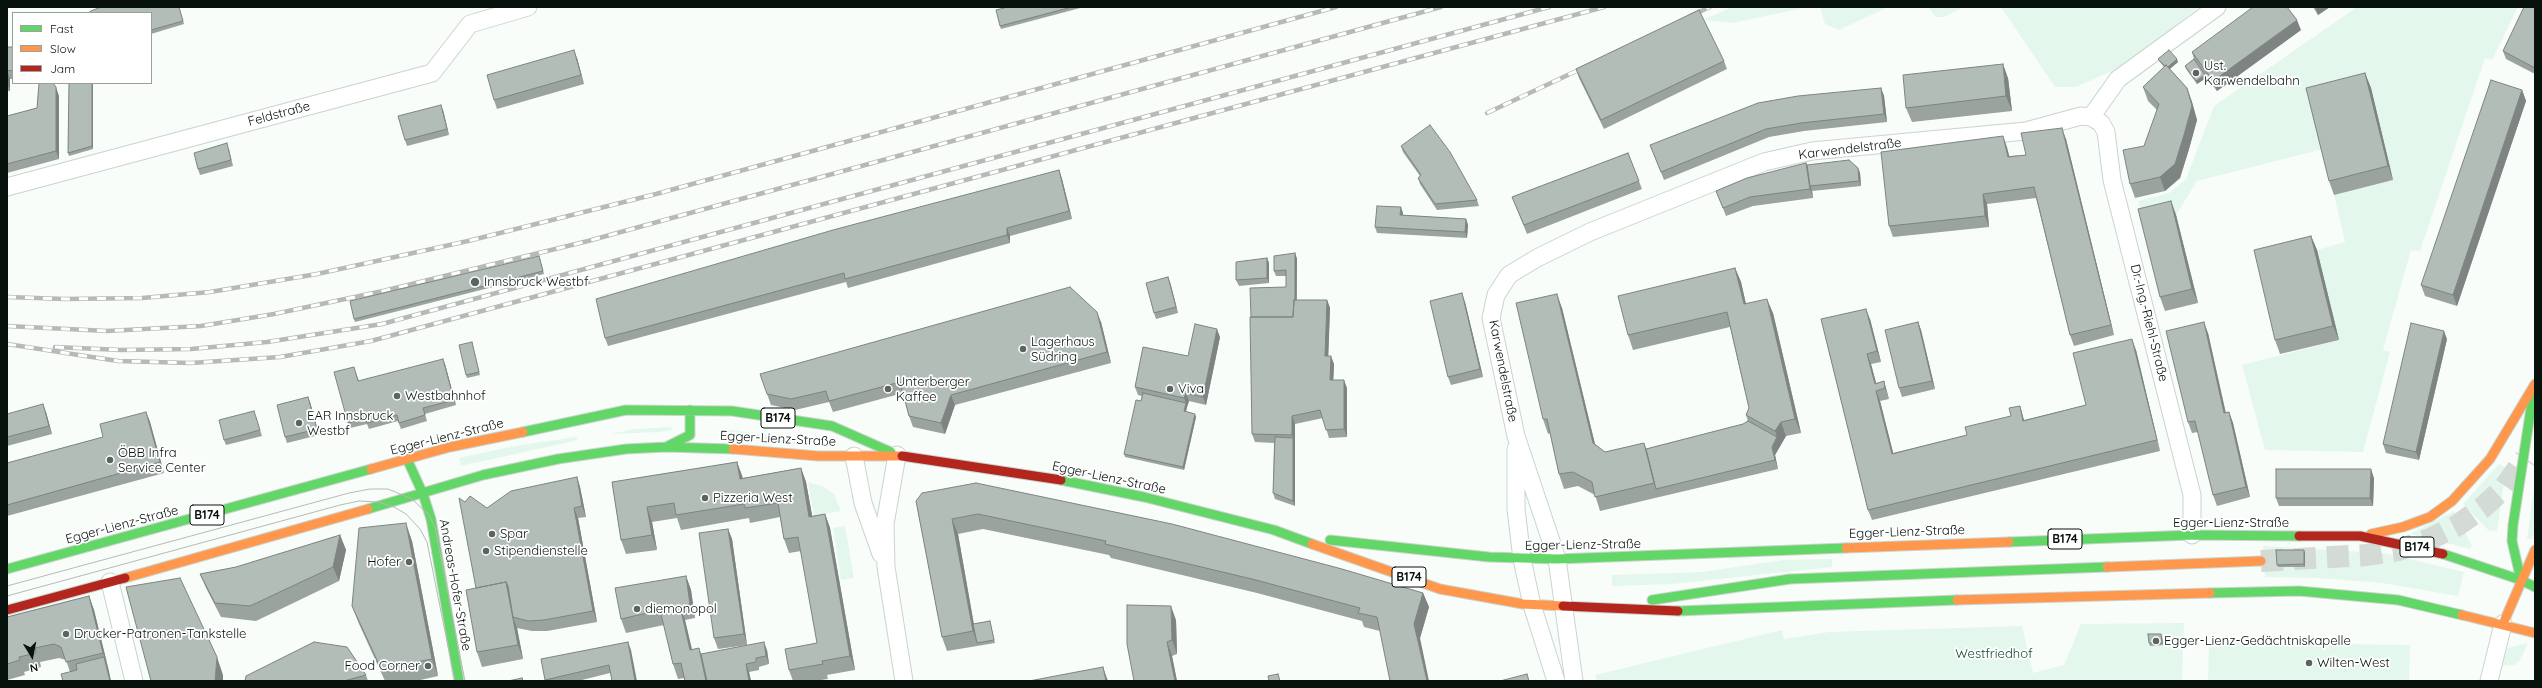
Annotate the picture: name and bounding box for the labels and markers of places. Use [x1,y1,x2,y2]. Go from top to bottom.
place label: Ust. Karwendelbahn [2204,58,2300,89]
marker: Ust. Karwendelbahn [2191,68,2201,78]
place label: Innsbruck Westbf [484,274,589,290]
marker: Innsbruck Westbf [469,276,481,288]
place label: Lagerhaus Südring [1031,334,1095,365]
marker: Lagerhaus Südring [1018,344,1028,354]
place label: Unterberger Kaffee [896,374,970,405]
place label: Viva [1178,381,1204,397]
marker: Unterberger Kaffee [883,384,893,394]
marker: Viva [1165,384,1175,394]
place label: Westbahnhof [405,388,486,404]
marker: Westbahnhof [392,391,402,401]
place label: EAR Innsbruck Westbf [307,408,393,439]
marker: EAR Innsbruck Westbf [294,418,304,428]
place label: ÖBB Infra Service Center [118,445,206,476]
marker: ÖBB Infra Service Center [105,455,115,465]
place label: Pizzeria West [713,490,793,506]
marker: Pizzeria West [700,493,710,503]
place label: Spar [500,526,528,542]
marker: Spar [487,529,497,539]
place label: Stipendienstelle [494,543,588,559]
marker: Stipendienstelle [481,546,491,556]
place label: Hofer [367,554,401,570]
marker: Hofer [404,557,414,567]
place label: diemonopol [645,601,717,617]
marker: diemonopol [632,604,642,614]
place label: Drucker-Patronen-Tankstelle [74,626,246,642]
marker: Drucker-Patronen-Tankstelle [61,629,71,639]
place label: Egger-Lienz-Gedächtniskapelle [2164,633,2351,649]
marker: Egger-Lienz-Gedächtniskapelle [2151,636,2161,646]
place label: Wilten-West [2317,655,2390,671]
place label: Food Corner [344,658,420,674]
marker: Wilten-West [2304,658,2314,668]
marker: Food Corner [423,661,433,671]

